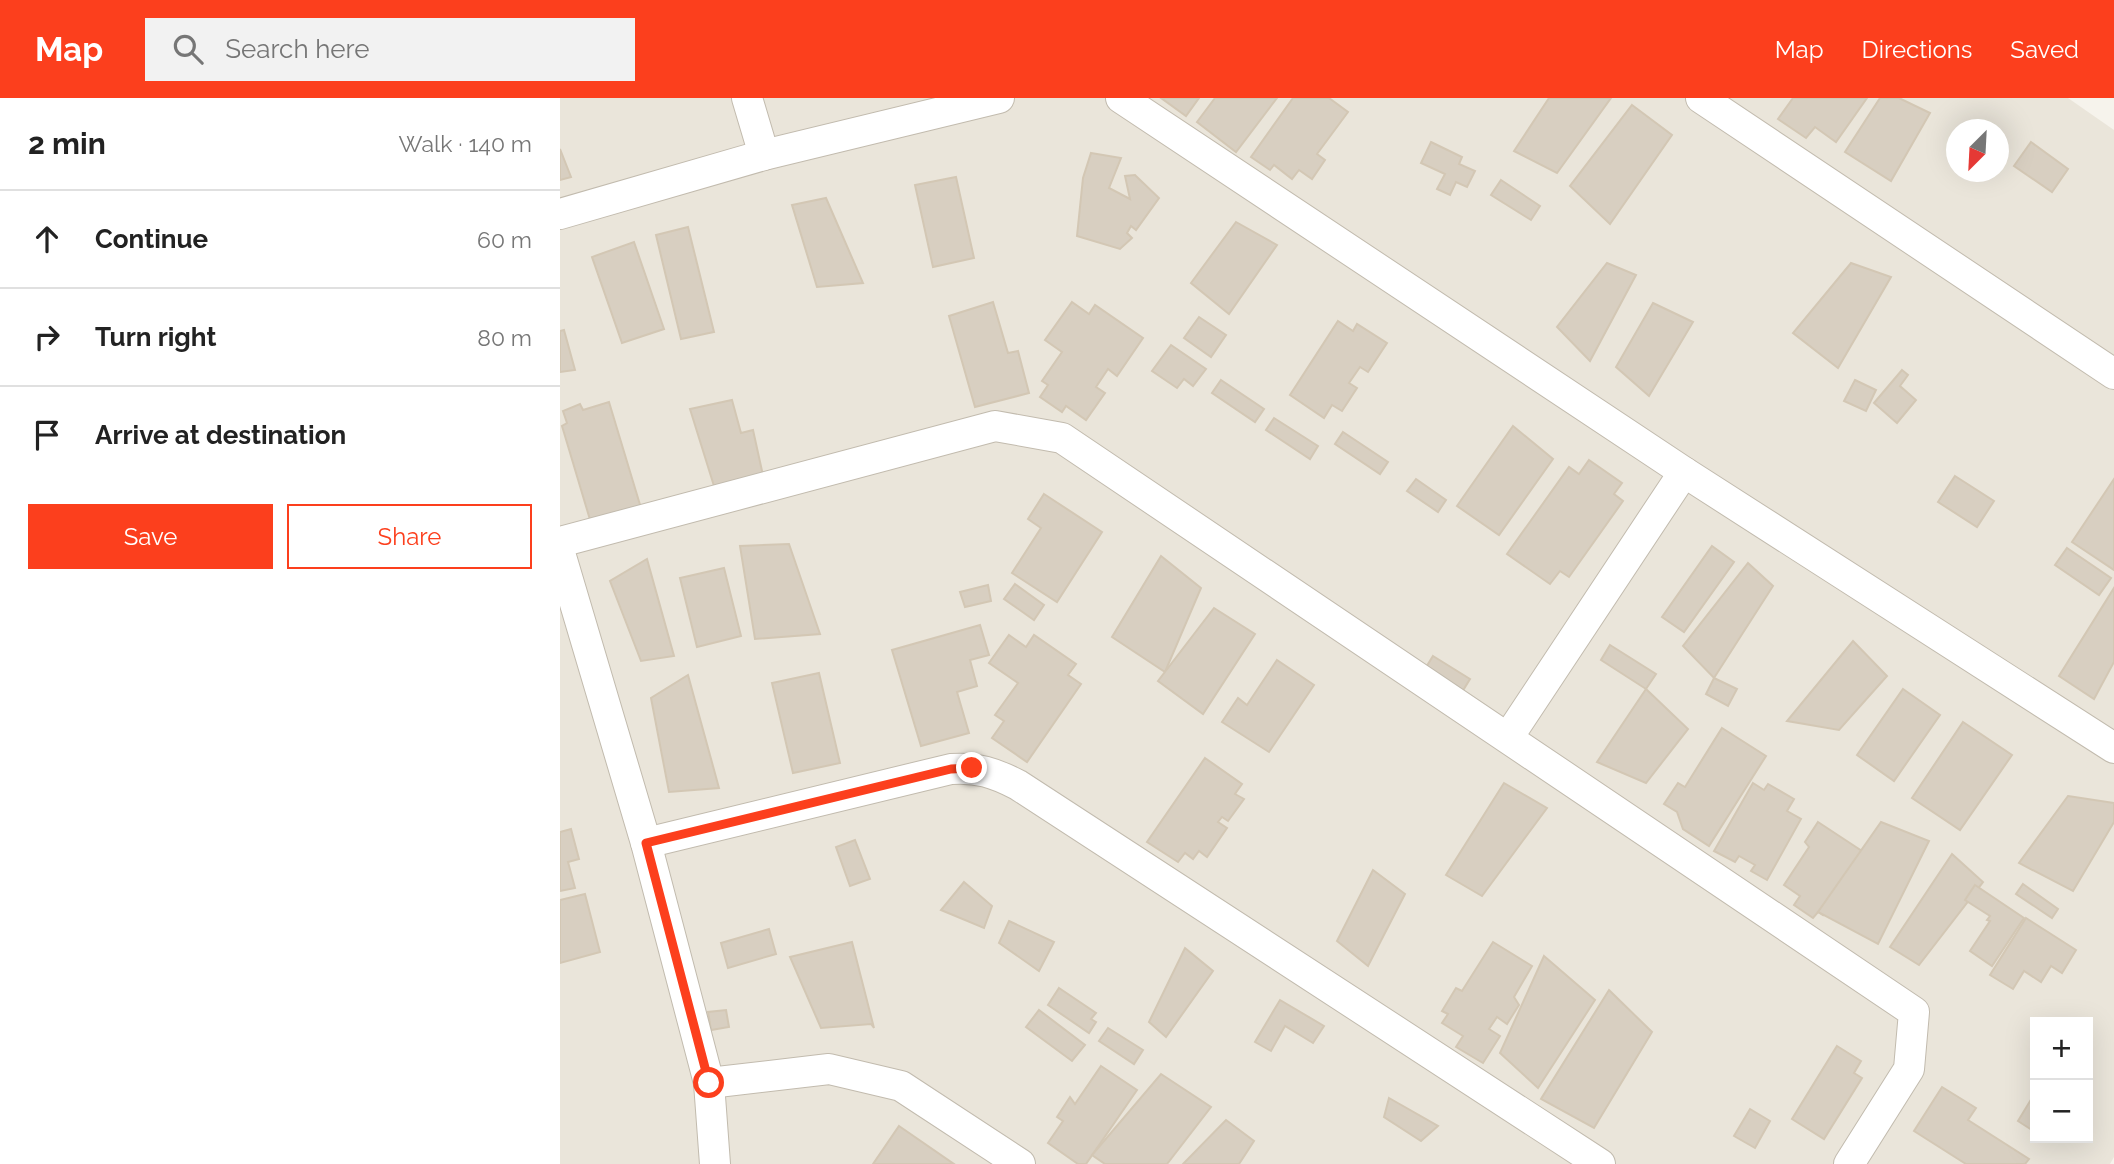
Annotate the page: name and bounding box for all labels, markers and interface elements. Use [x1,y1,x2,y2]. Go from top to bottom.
search box [145,18,635,81]
text: Map [35,30,103,69]
icon: search [169,30,207,68]
text: Search here [225,34,370,64]
text: Map [1775,35,1824,64]
text: Directions [1862,35,1972,64]
text: Saved [2010,35,2079,64]
north arrow [1946,119,2009,182]
text: 2 min [28,126,106,161]
text: Walk · 140 m [399,130,532,157]
icon: ahead [28,220,66,258]
text: Continue [95,224,208,254]
text: 60 m [477,226,532,253]
icon: right [28,318,66,356]
text: Turn right [95,322,216,352]
text: 80 m [477,324,532,351]
icon: arrive [28,416,66,454]
text: Arrive at destination [95,420,346,450]
button: Save [28,504,273,569]
button: Share [287,504,532,569]
route end [956,752,987,783]
map controls [2030,1017,2093,1143]
button: + [2030,1017,2093,1080]
route start [693,1067,724,1098]
button: − [2030,1080,2093,1143]

